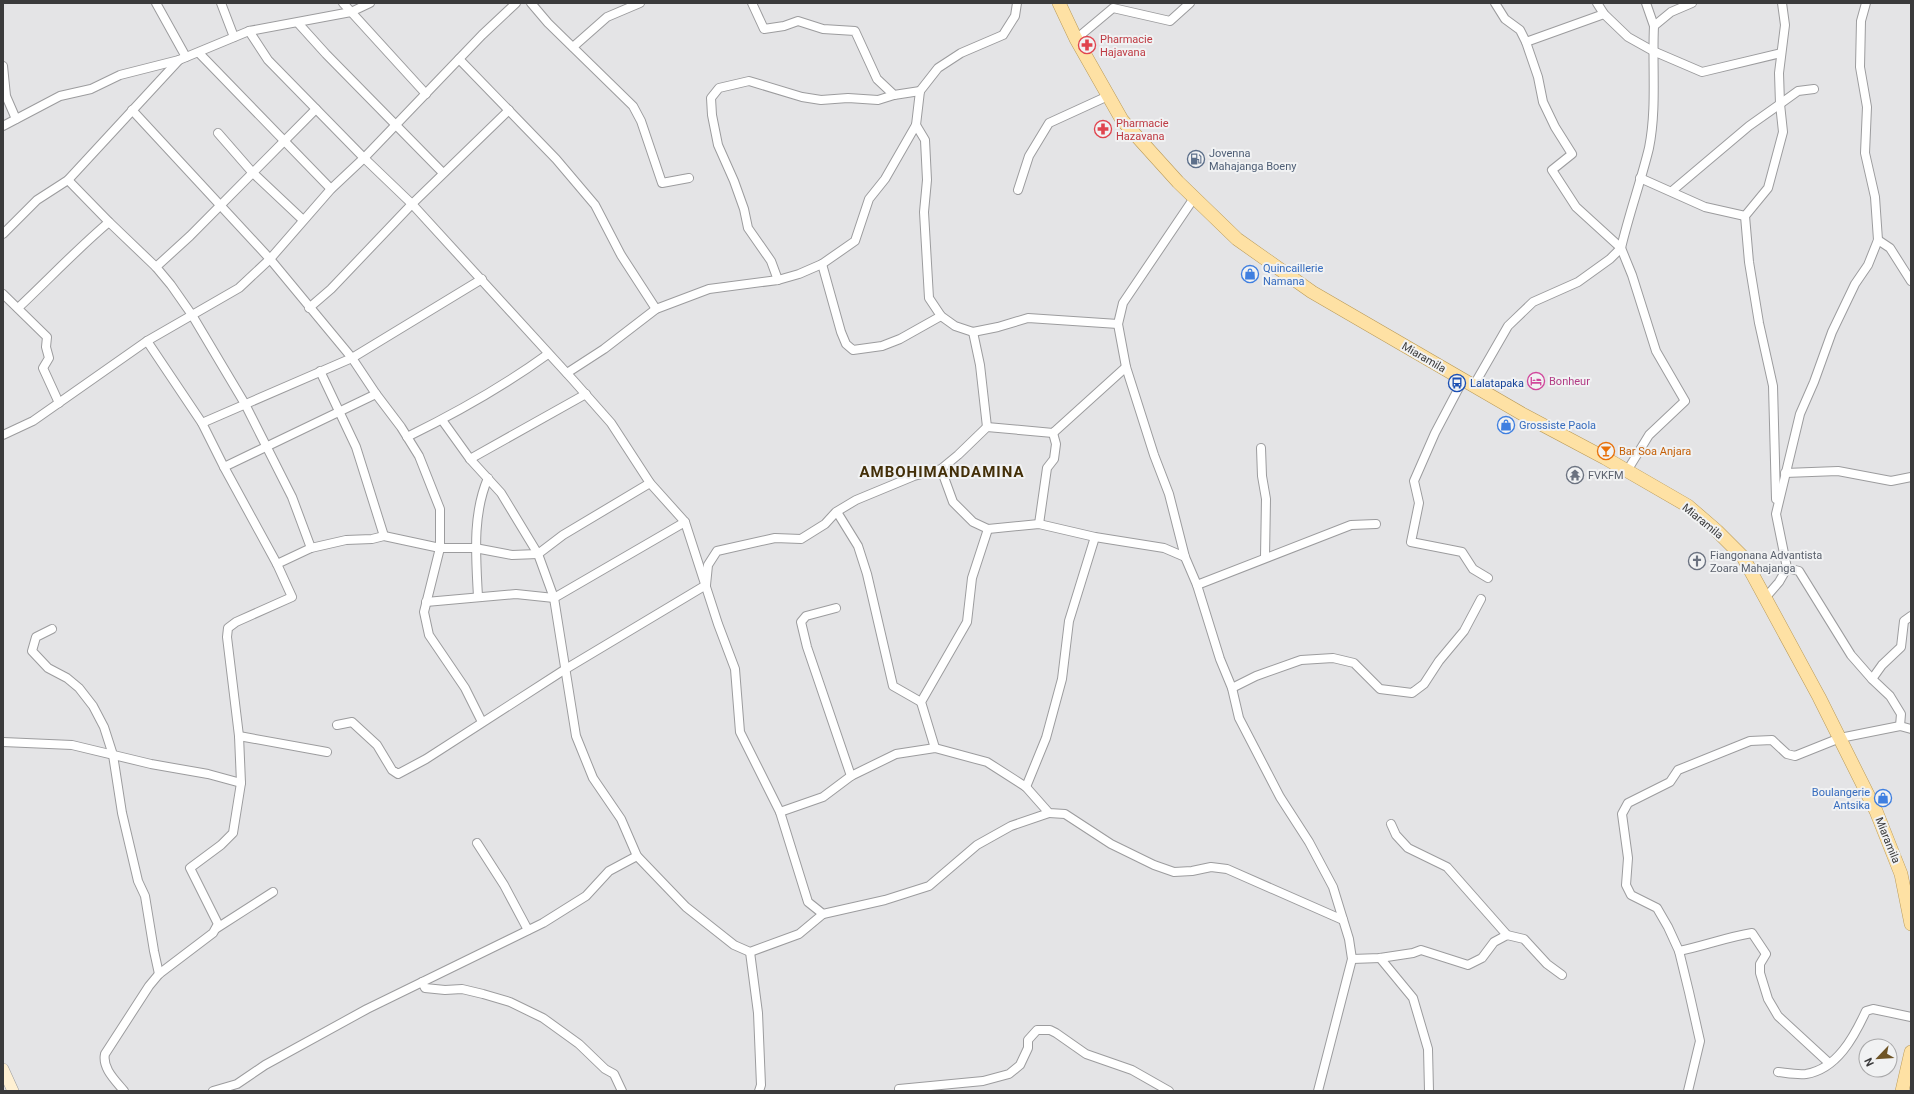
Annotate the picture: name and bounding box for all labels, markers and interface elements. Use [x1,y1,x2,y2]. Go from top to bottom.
place label: Pharmacie Hajavana [1100,33,1153,59]
pharmacy icon: Pharmacie Hajavana [1077,35,1097,55]
place label: Pharmacie Hazavana [1116,117,1169,143]
pharmacy icon: Pharmacie Hazavana [1093,119,1113,139]
place label: Jovenna Mahajanga Boeny [1209,147,1297,173]
fuel station icon: Jovenna Mahajanga Boeny [1186,149,1206,169]
place label: Quincaillerie Namana [1263,262,1323,288]
shop icon: Quincaillerie Namana [1240,264,1260,284]
street label: Miaramila [1399,340,1448,375]
hotel icon: Bonheur [1526,371,1546,391]
bus stop icon: Lalatapaka [1447,373,1467,393]
place label: Bonheur [1549,375,1590,388]
place label: Lalatapaka [1470,377,1524,390]
shop icon: Grossiste Paola [1496,415,1516,435]
place label: Grossiste Paola [1519,419,1596,432]
bar icon: Bar Soa Anjara [1596,441,1616,461]
place label: Bar Soa Anjara [1619,445,1691,458]
district label: AMBOHIMANDAMINA [859,463,1025,481]
temple icon: FVKFM [1565,465,1585,485]
place label: FVKFM [1588,469,1624,482]
street label: Miaramila [1680,501,1726,542]
place label: Fiangonana Advantista Zoara Mahajanga [1710,549,1822,575]
church icon: Fiangonana Advantista Zoara Mahajanga [1687,551,1707,571]
place label: Boulangerie Antsika [1812,786,1870,812]
shop icon: Boulangerie Antsika [1873,788,1893,808]
street label: Miaramila [1872,815,1903,865]
north arrow [1858,1038,1898,1078]
text: N [1862,1056,1877,1068]

